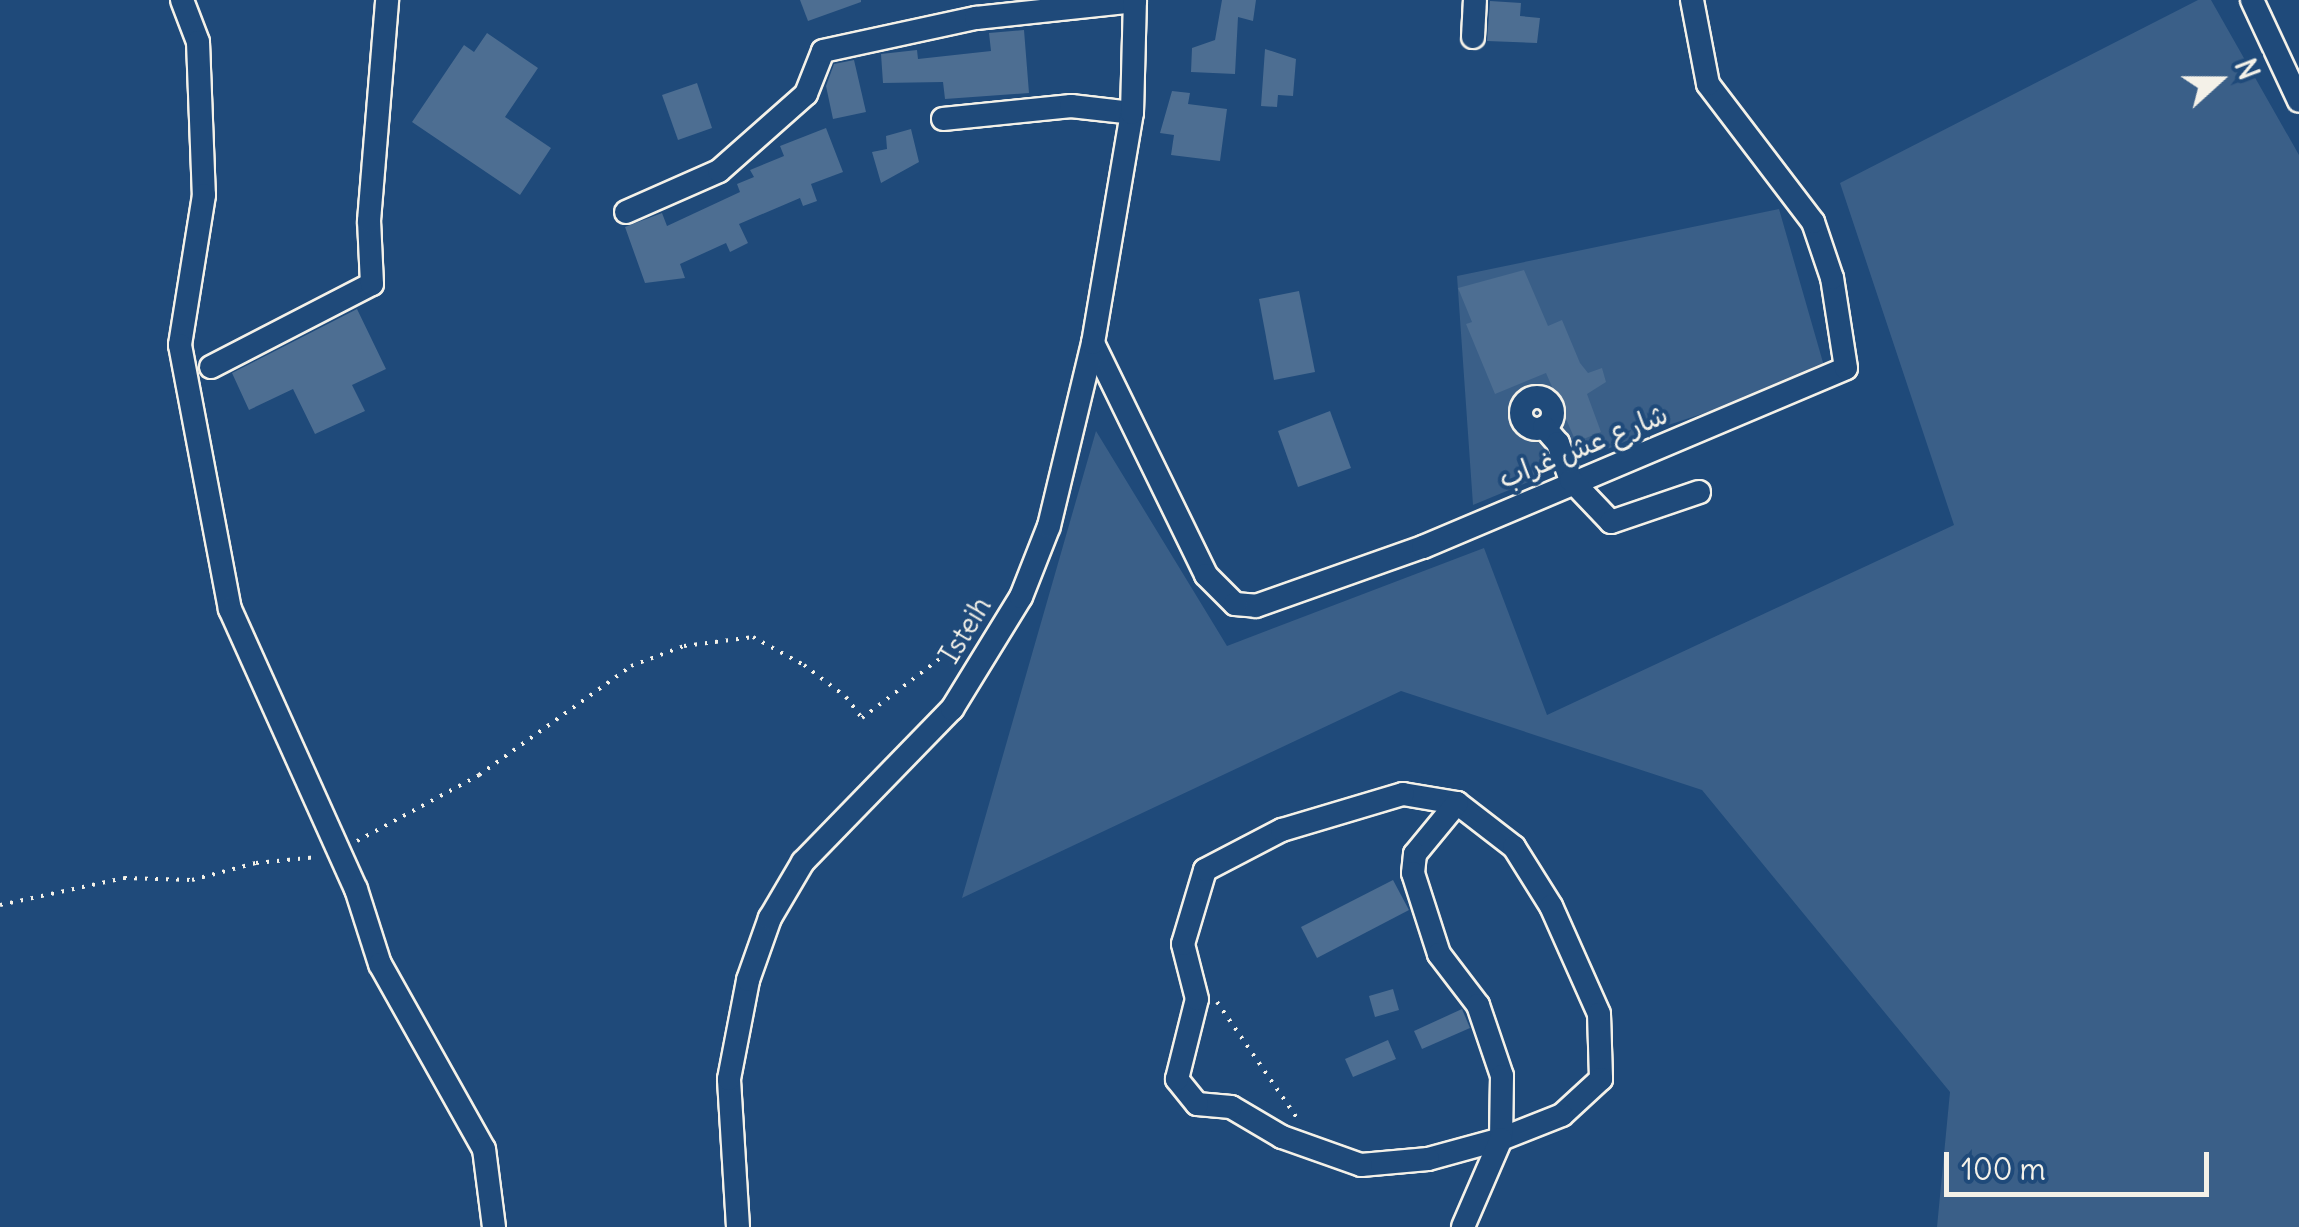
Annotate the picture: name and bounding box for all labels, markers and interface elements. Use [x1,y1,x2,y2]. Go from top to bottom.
north arrow [2169,30,2269,130]
text: N [2227,54,2267,85]
street label: شارع عش غراب [1494,397,1672,495]
street label: Isteih [932,591,998,669]
scale bar [1949,1132,2214,1194]
text: 100 m [1961,1150,2046,1188]

